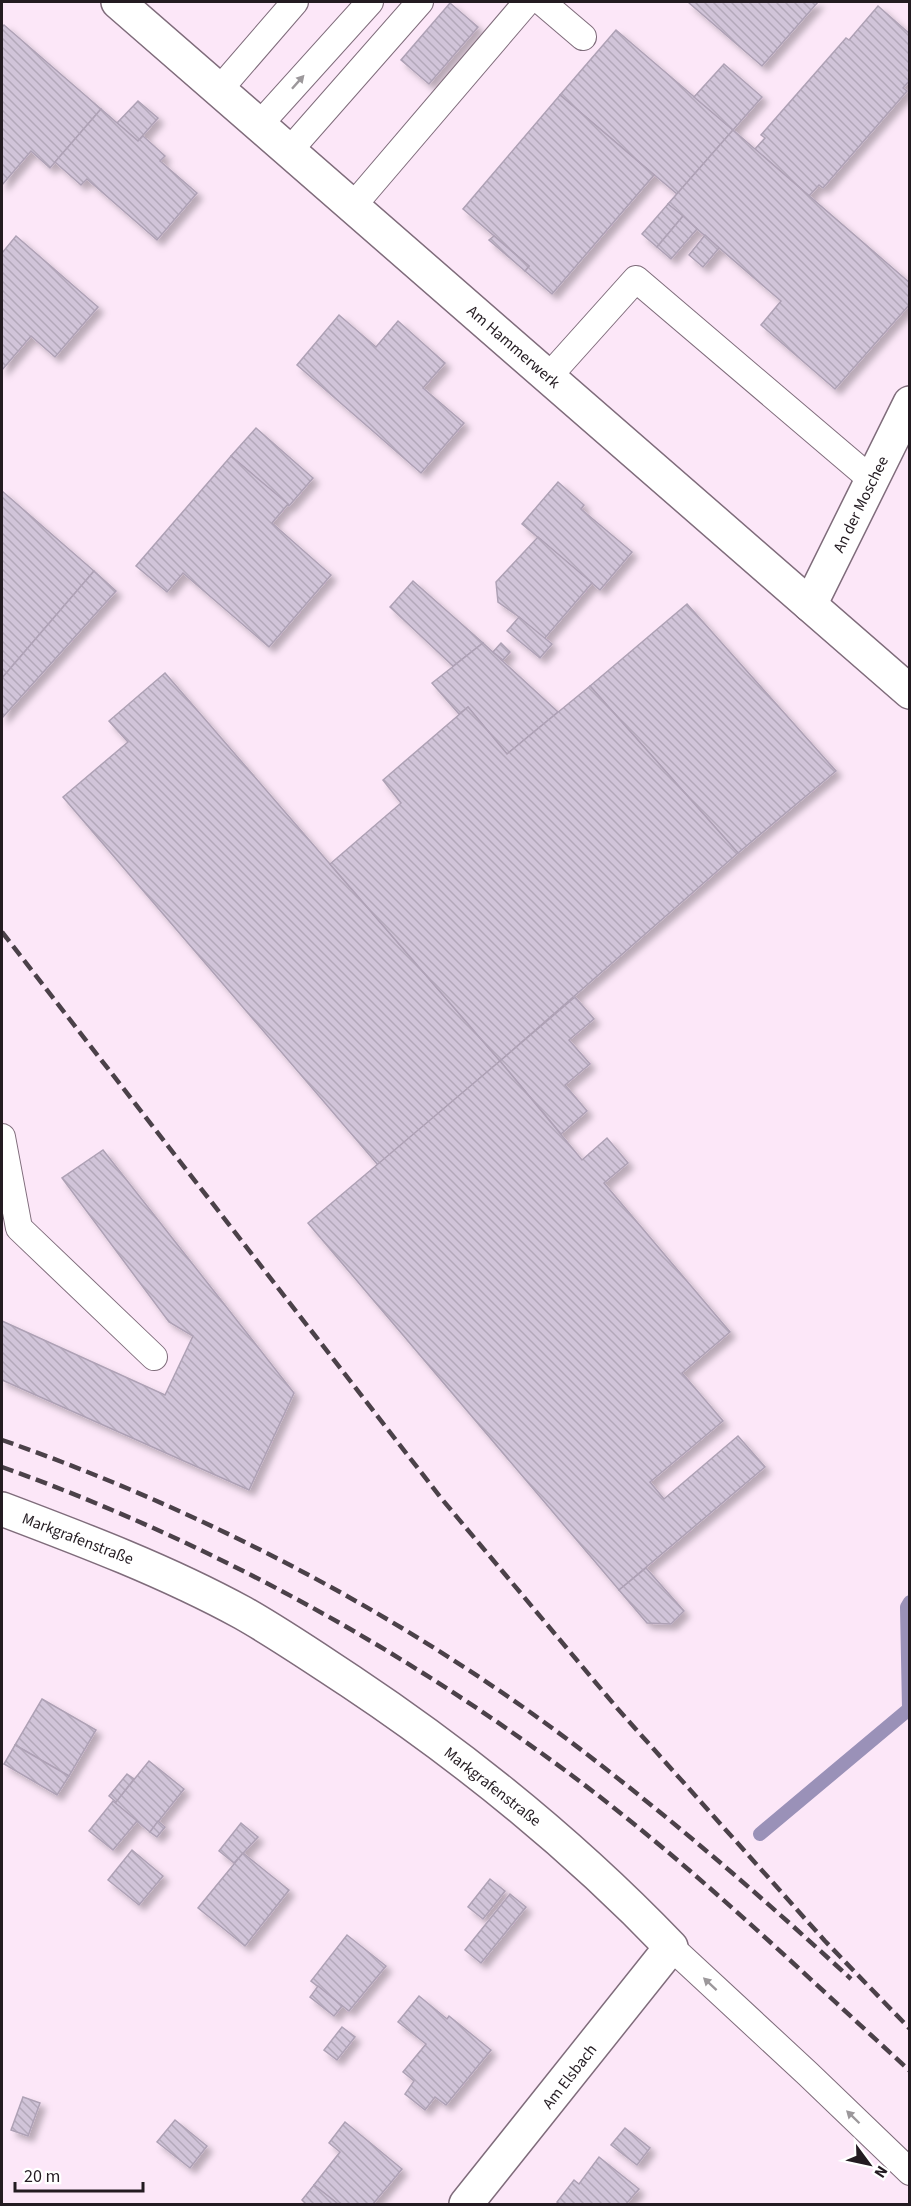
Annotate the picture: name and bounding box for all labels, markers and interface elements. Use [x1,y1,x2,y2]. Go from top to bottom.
one-way arrow [291,75,304,90]
street label: Am Hammerwerk [462,300,565,393]
street label: An der Moschee [828,452,894,556]
street label: Markgrafenstraße [19,1508,137,1570]
street label: Markgrafenstraße [439,1742,546,1832]
one-way arrow [704,1977,718,1991]
street label: Am Elsbach [537,2039,602,2114]
one-way arrow [845,2110,860,2124]
north arrow [839,2134,899,2194]
scale bar [15,2155,142,2193]
text: N [869,2161,893,2182]
text: 20 m [24,2164,60,2189]

